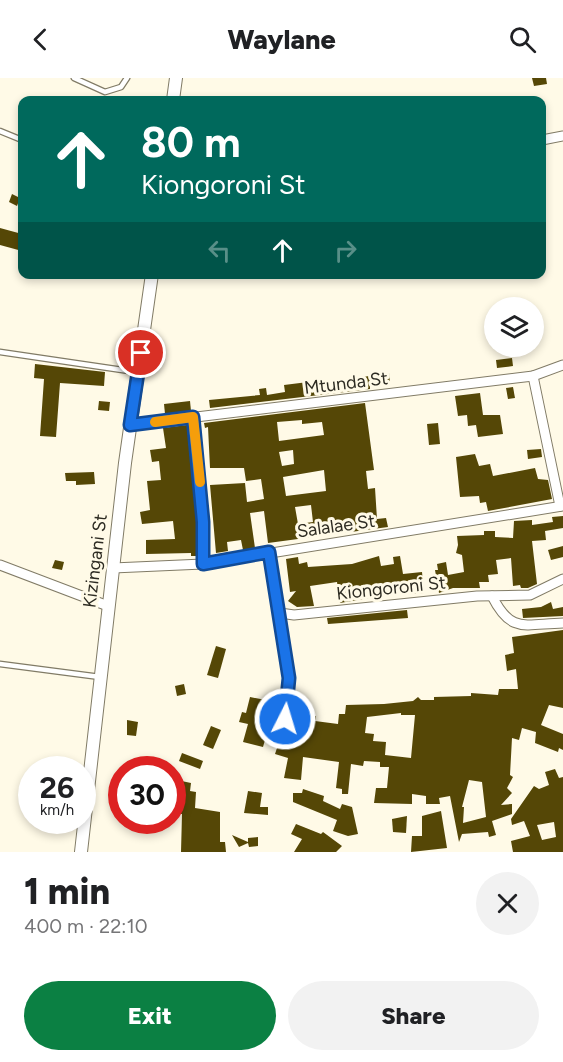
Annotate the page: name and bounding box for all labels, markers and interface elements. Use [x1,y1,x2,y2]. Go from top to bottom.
icon: back [24,23,57,56]
text: Waylane [227,23,336,56]
icon: search [506,23,539,56]
text: 80 m [141,117,241,168]
icon: ahead [42,120,120,198]
text: Kiongoroni St [141,168,306,201]
icon: left [203,234,236,267]
icon: ahead [266,234,299,267]
icon: right [329,234,362,267]
map controls [484,297,544,357]
button: layers [484,297,544,357]
pin [115,327,166,378]
icon: arrive [124,336,157,369]
street label: Mtunda St [303,367,389,399]
street label: Salalae St [296,510,377,542]
street label: Kizingani St [78,513,112,609]
street label: Kiongoroni St [335,571,447,605]
position arrow [253,687,317,751]
speed limit sign: 30 [108,756,186,834]
text: 26 [40,769,74,806]
text: km/h [40,801,74,819]
text: 1 min [24,870,110,913]
button: close [476,872,539,935]
text: 400 m · 22:10 [24,914,147,938]
button: Exit [24,981,276,1050]
button: Share [288,981,539,1050]

